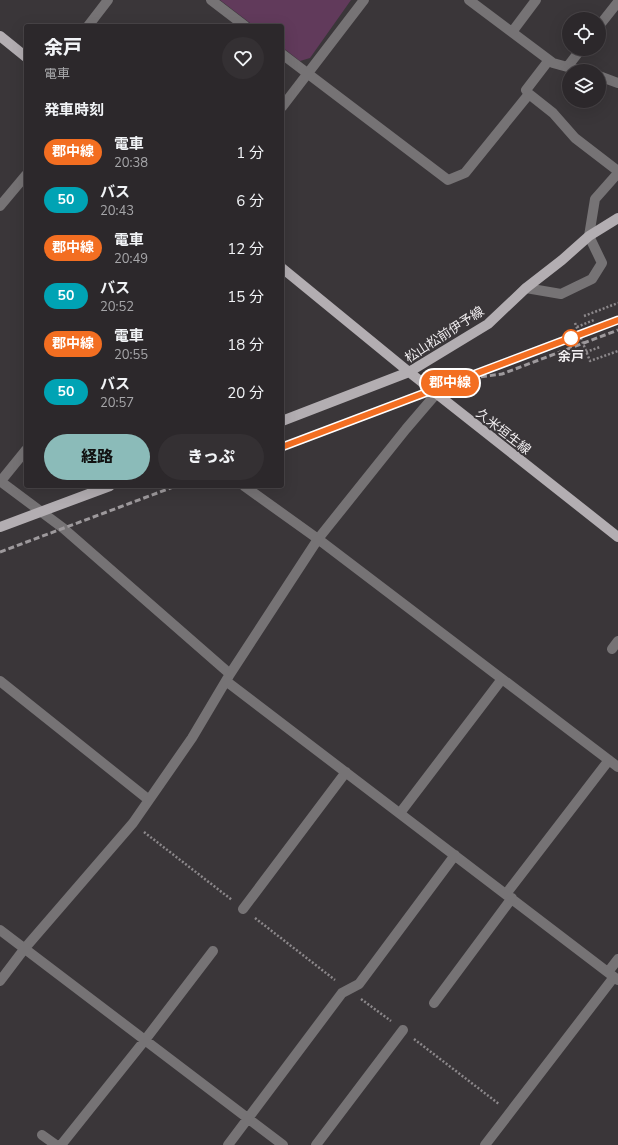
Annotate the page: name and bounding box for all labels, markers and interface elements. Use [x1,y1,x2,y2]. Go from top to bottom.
map controls [562,12,606,108]
button: locate [562,12,606,56]
text: 余戸 [44,35,82,61]
button: heart [222,37,264,79]
button: layers [562,64,606,108]
text: 電車 [44,65,70,83]
text: 発車時刻 [44,100,104,120]
text: 電車 [114,134,144,154]
text: 郡中線 [52,142,94,161]
text: 1 分 [236,143,264,163]
text: 20:38 [114,154,148,172]
text: バス [100,182,130,202]
text: 50 [58,190,74,209]
text: 6 分 [236,191,264,211]
text: 20:43 [100,202,134,220]
text: 電車 [114,230,144,250]
text: 郡中線 [52,238,94,257]
text: 12 分 [227,239,264,259]
text: 20:49 [114,250,148,268]
text: バス [100,278,130,298]
text: 50 [58,286,74,305]
text: 15 分 [227,287,264,307]
text: 20:52 [100,298,134,316]
street label: 松山松前伊予線 [401,303,488,367]
text: 電車 [114,326,144,346]
marker: 余戸 [562,329,580,347]
text: 郡中線 [52,334,94,353]
text: 18 分 [227,335,264,355]
text: 20:55 [114,346,148,364]
place label: 余戸 [558,348,584,366]
line badge: 郡中線 [427,370,473,396]
text: 郡中線 [429,373,471,392]
text: バス [100,374,130,394]
text: 50 [58,382,74,401]
text: 20 分 [227,383,264,403]
text: 20:57 [100,394,134,412]
street label: 久米垣生線 [472,405,535,459]
button: 経路 [44,434,150,480]
button: きっぷ [158,434,264,480]

